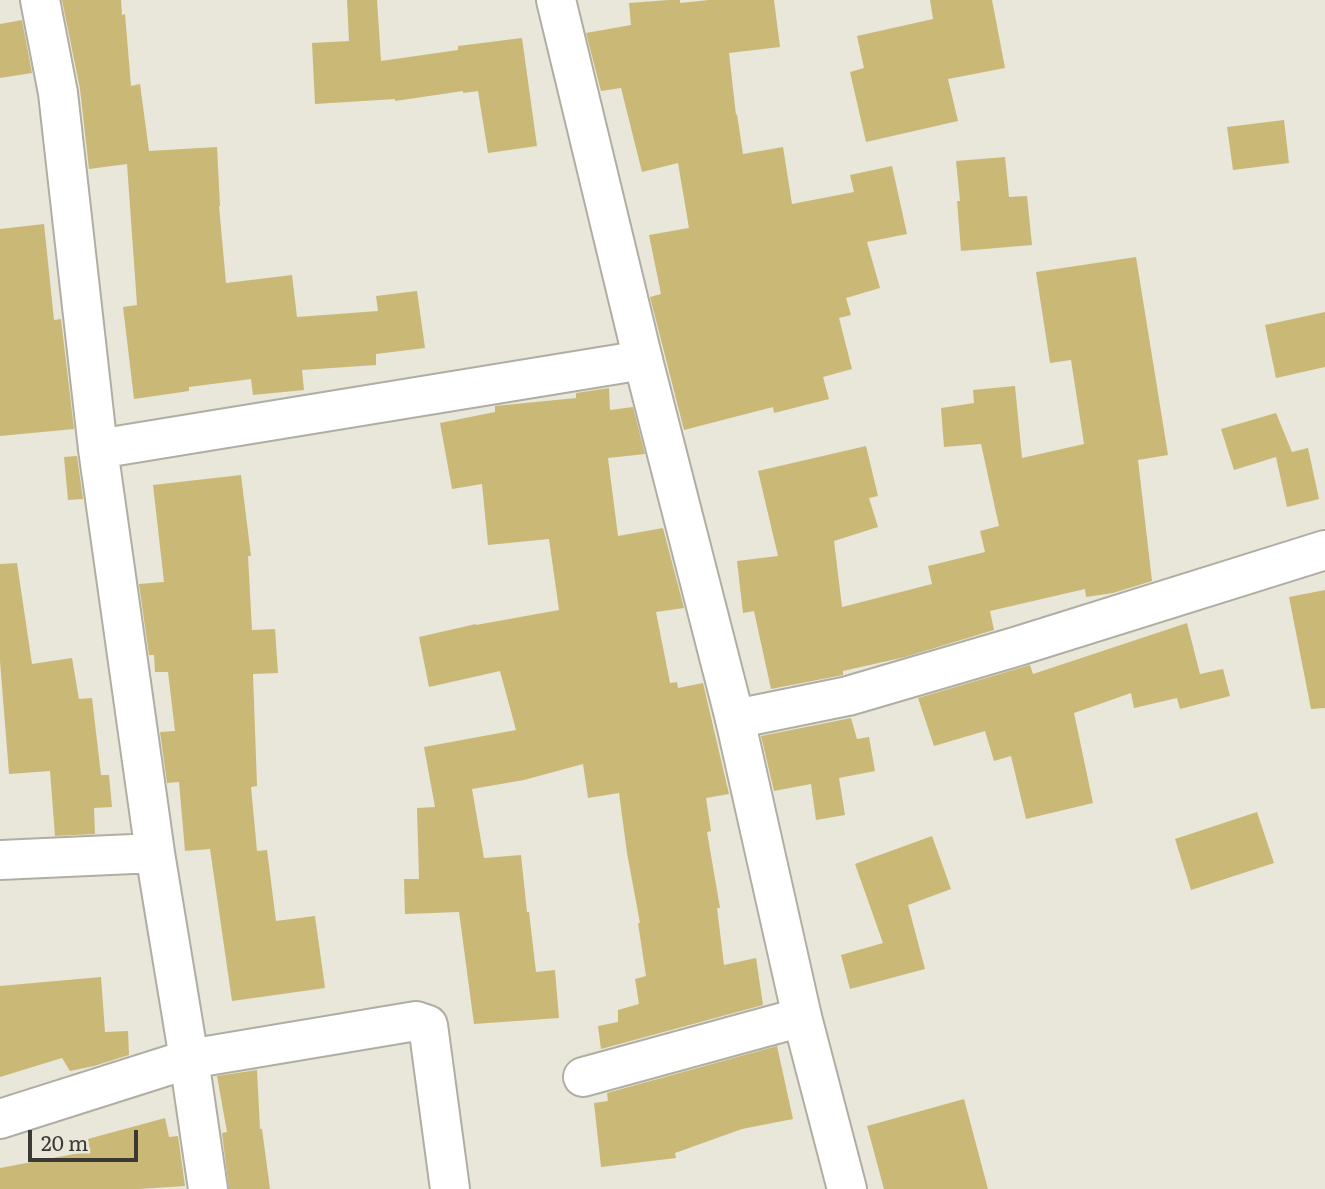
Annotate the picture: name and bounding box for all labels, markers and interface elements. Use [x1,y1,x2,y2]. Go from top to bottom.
scale bar [32,1116,142,1160]
text: 20 m [41,1126,88,1157]

